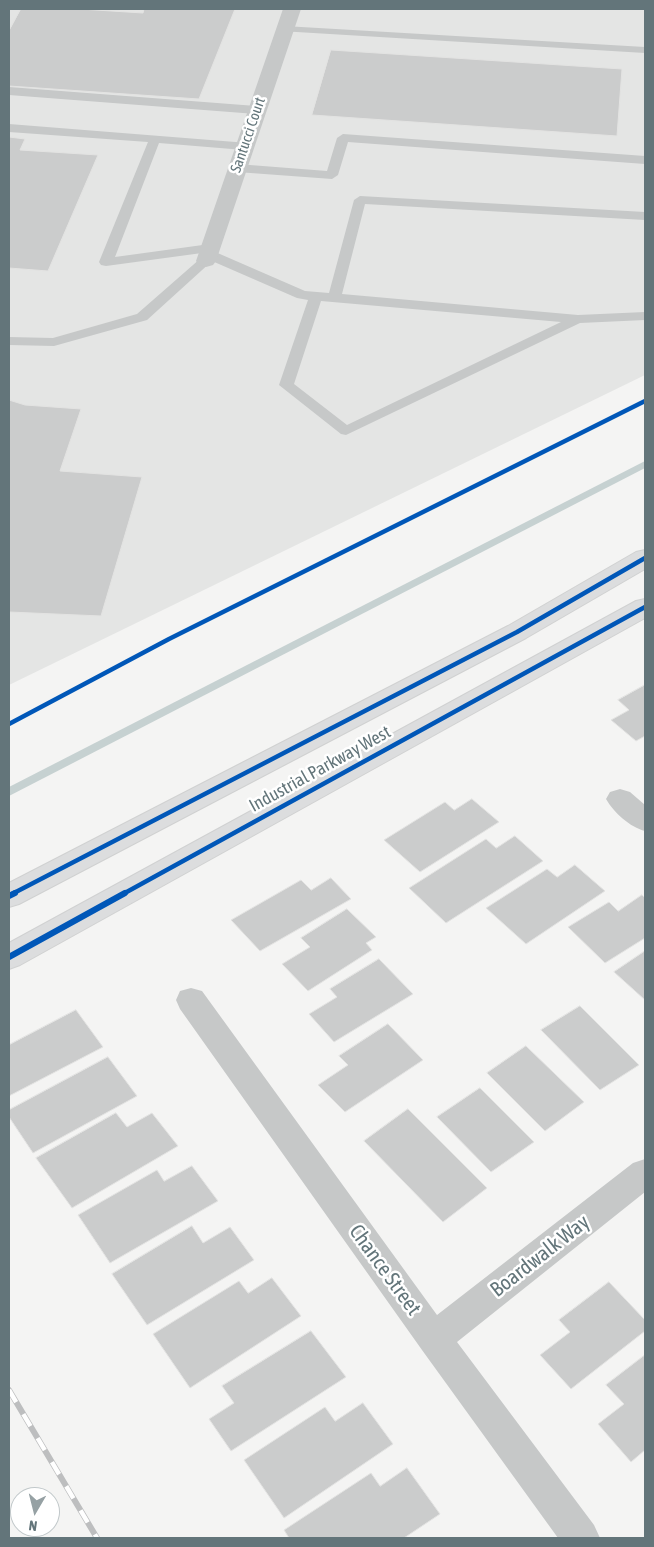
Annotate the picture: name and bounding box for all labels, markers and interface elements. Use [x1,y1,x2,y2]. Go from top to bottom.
street label: Santucci Court [227,95,269,175]
street label: Industrial Parkway West [246,721,394,817]
street label: Boardwalk Way [486,1210,594,1302]
street label: Chance Street [344,1220,426,1320]
north arrow [10,1487,60,1537]
text: N [28,1517,38,1534]

